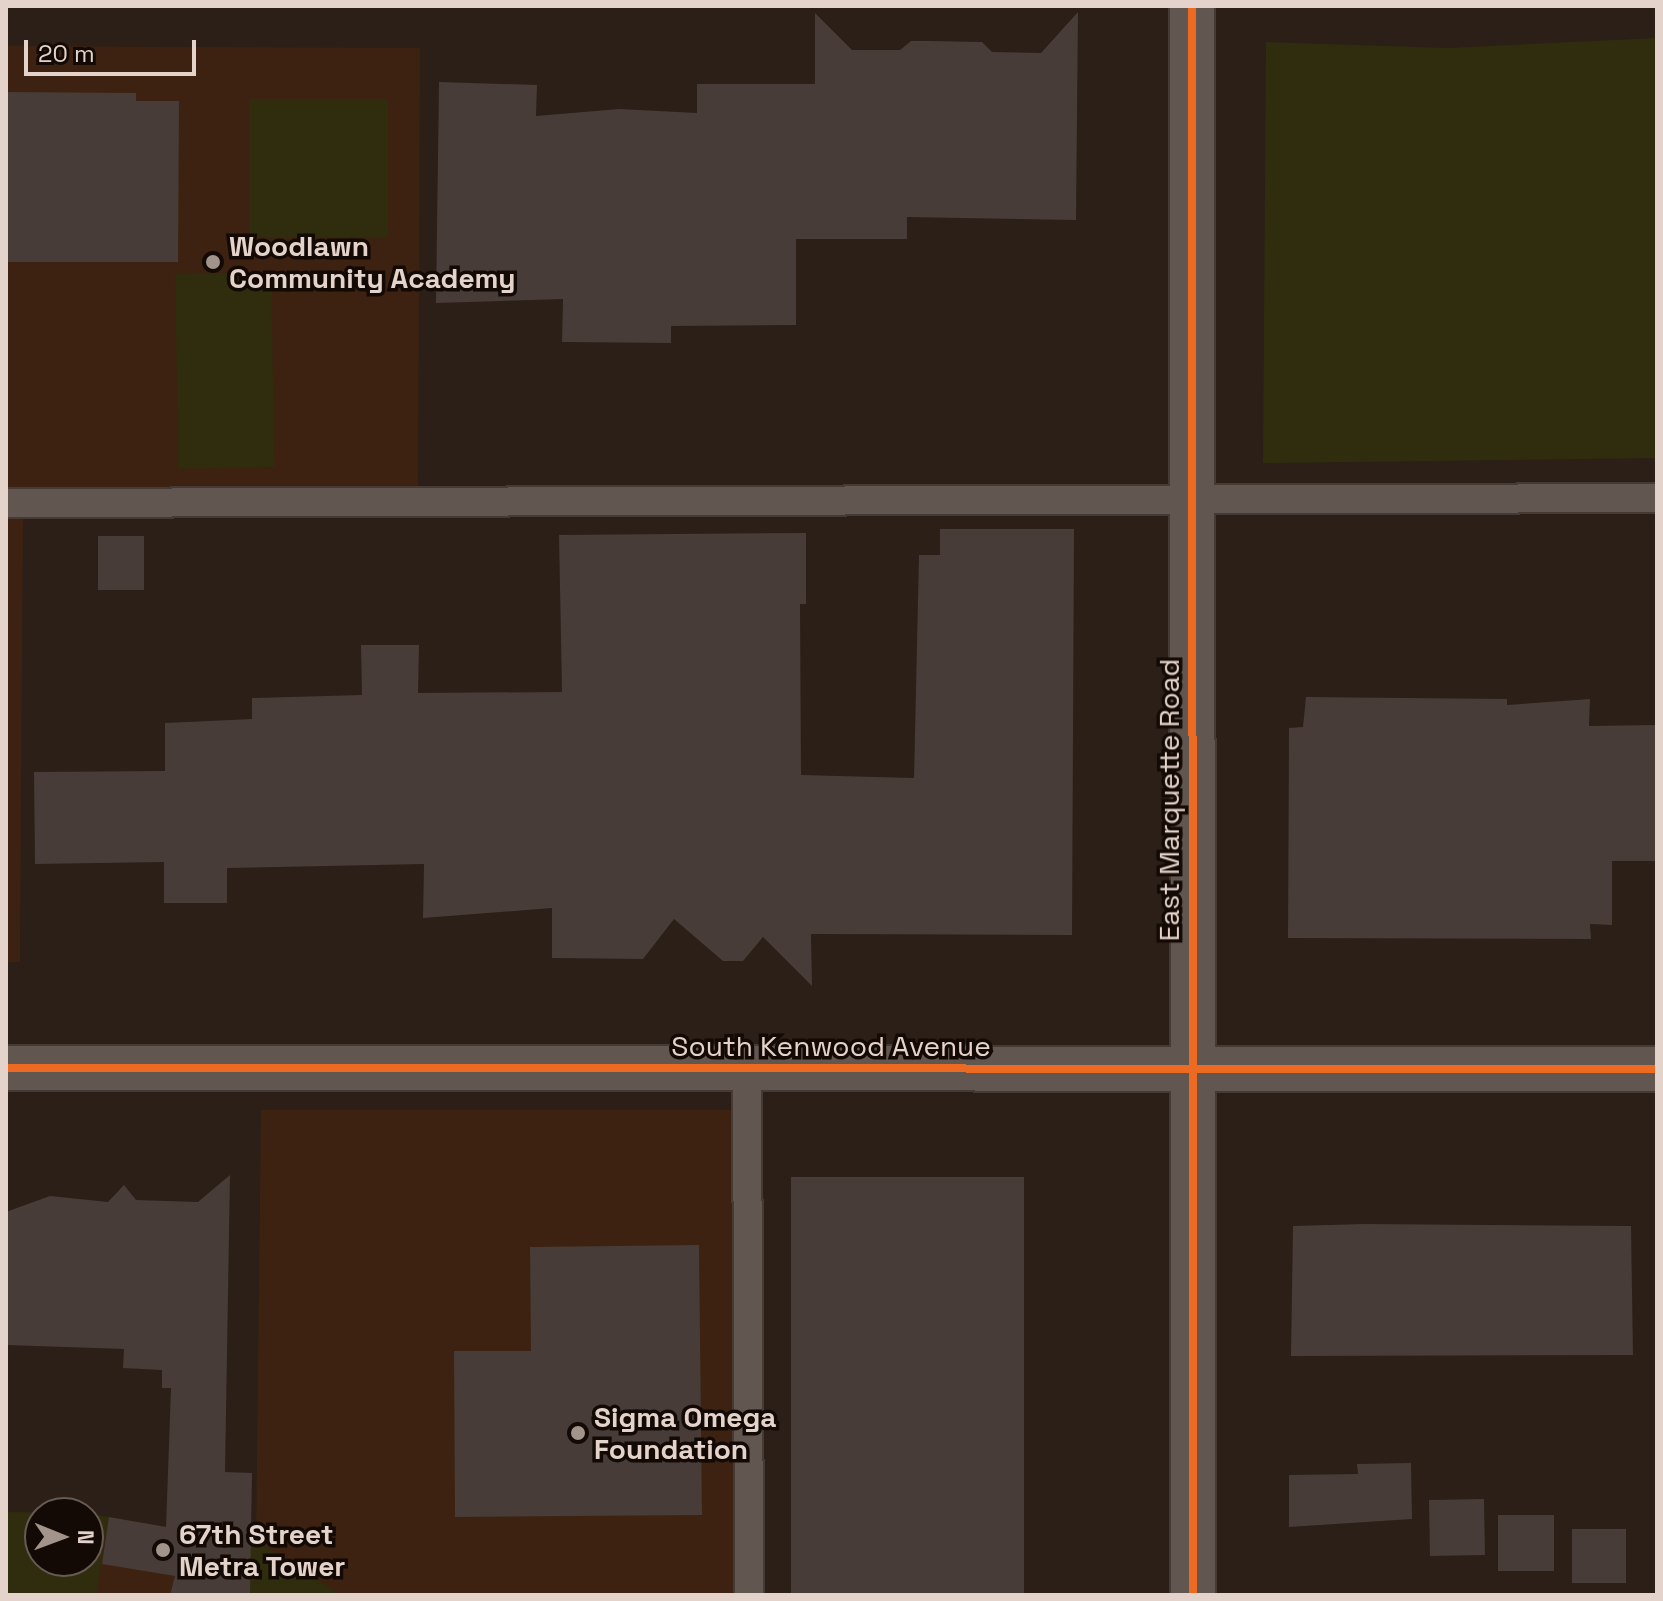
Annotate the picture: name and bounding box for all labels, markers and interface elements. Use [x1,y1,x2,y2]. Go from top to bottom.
scale bar [28,24,200,74]
text: 20 m [38,38,95,69]
place label: Woodlawn Community Academy [229,229,516,295]
marker: Woodlawn Community Academy [204,253,222,271]
street label: East Marquette Road [1152,659,1186,941]
street label: South Kenwood Avenue [671,1029,991,1063]
place label: Sigma Omega Foundation [594,1400,777,1466]
marker: Sigma Omega Foundation [569,1424,587,1442]
north arrow [24,1497,104,1577]
place label: 67th Street Metra Tower [179,1517,346,1583]
text: N [72,1530,100,1545]
marker: 67th Street Metra Tower [154,1541,172,1559]

